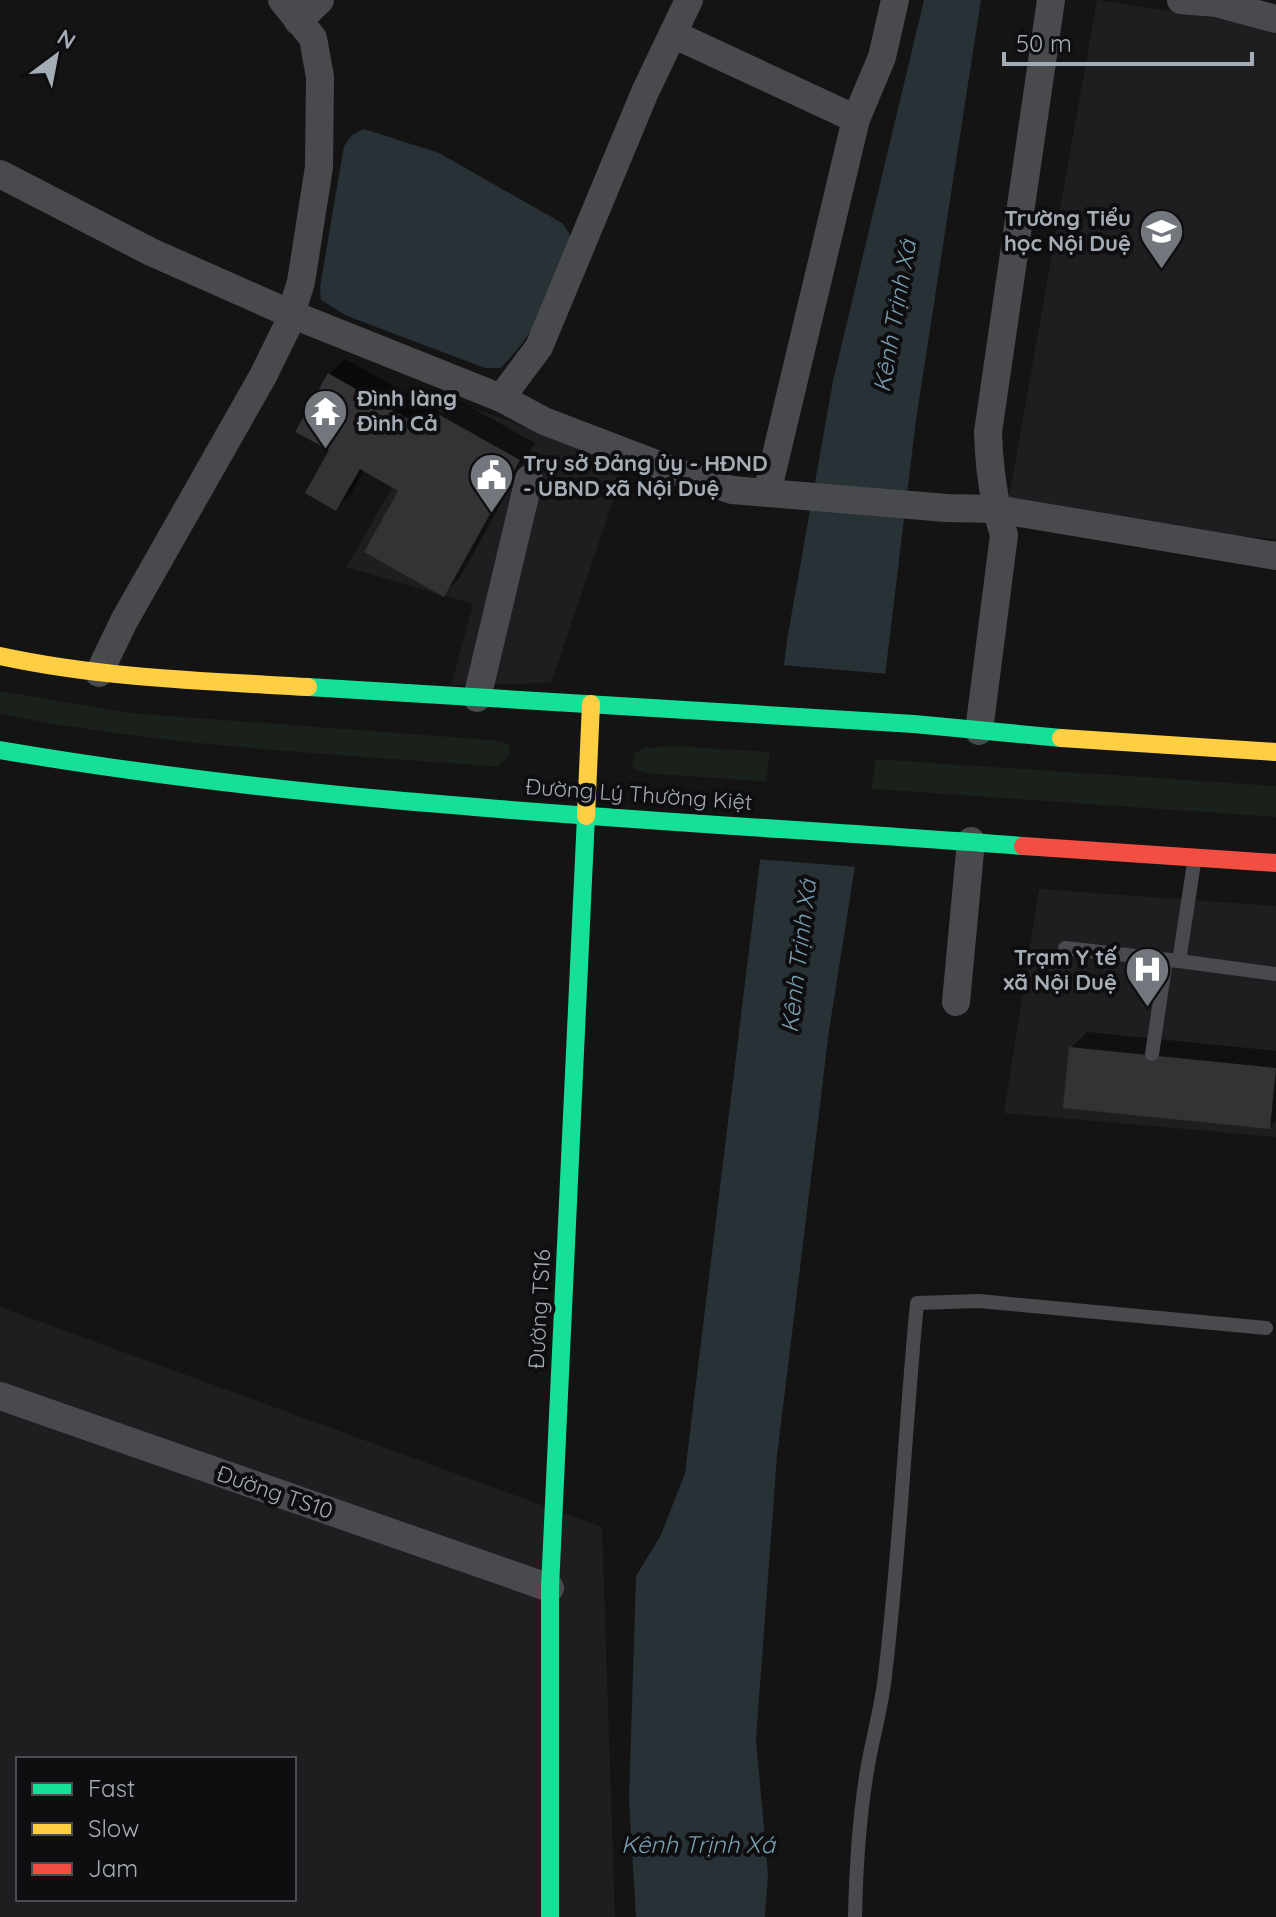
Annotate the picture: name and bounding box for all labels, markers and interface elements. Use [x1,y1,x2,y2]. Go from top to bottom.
north arrow [16,16,96,96]
scale bar [1004,16,1252,66]
text: N [52,23,81,55]
text: 50 m [1016,28,1072,58]
place label: Trường Tiểu học Nội Duệ [1004,204,1131,257]
school or university icon: Trường Tiểu học Nội Duệ [1138,207,1186,270]
water label: Kênh Trịnh Xá [866,236,922,394]
place label: Đình làng Đình Cả [356,384,457,437]
temple icon: Đình làng Đình Cả [302,387,350,450]
place label: Trụ sở Đảng ủy - HĐND - UBND xã Nội Duệ [523,449,768,502]
public building icon: Trụ sở Đảng ủy - HĐND - UBND xã Nội Duệ [468,452,516,515]
street label: Đường Lý Thường Kiệt [525,772,753,816]
water label: Kênh Trịnh Xá [774,876,822,1034]
place label: Trạm Y tế xã Nội Duệ [1003,943,1117,996]
hospital icon: Trạm Y tế xã Nội Duệ [1124,946,1172,1009]
street label: Đường TS16 [522,1248,556,1370]
street label: Đường TS10 [213,1459,337,1525]
legend [16,1757,296,1901]
text: Fast [88,1773,135,1803]
text: Slow [88,1813,139,1843]
water label: Kênh Trịnh Xá [621,1829,776,1859]
text: Jam [88,1853,138,1883]

